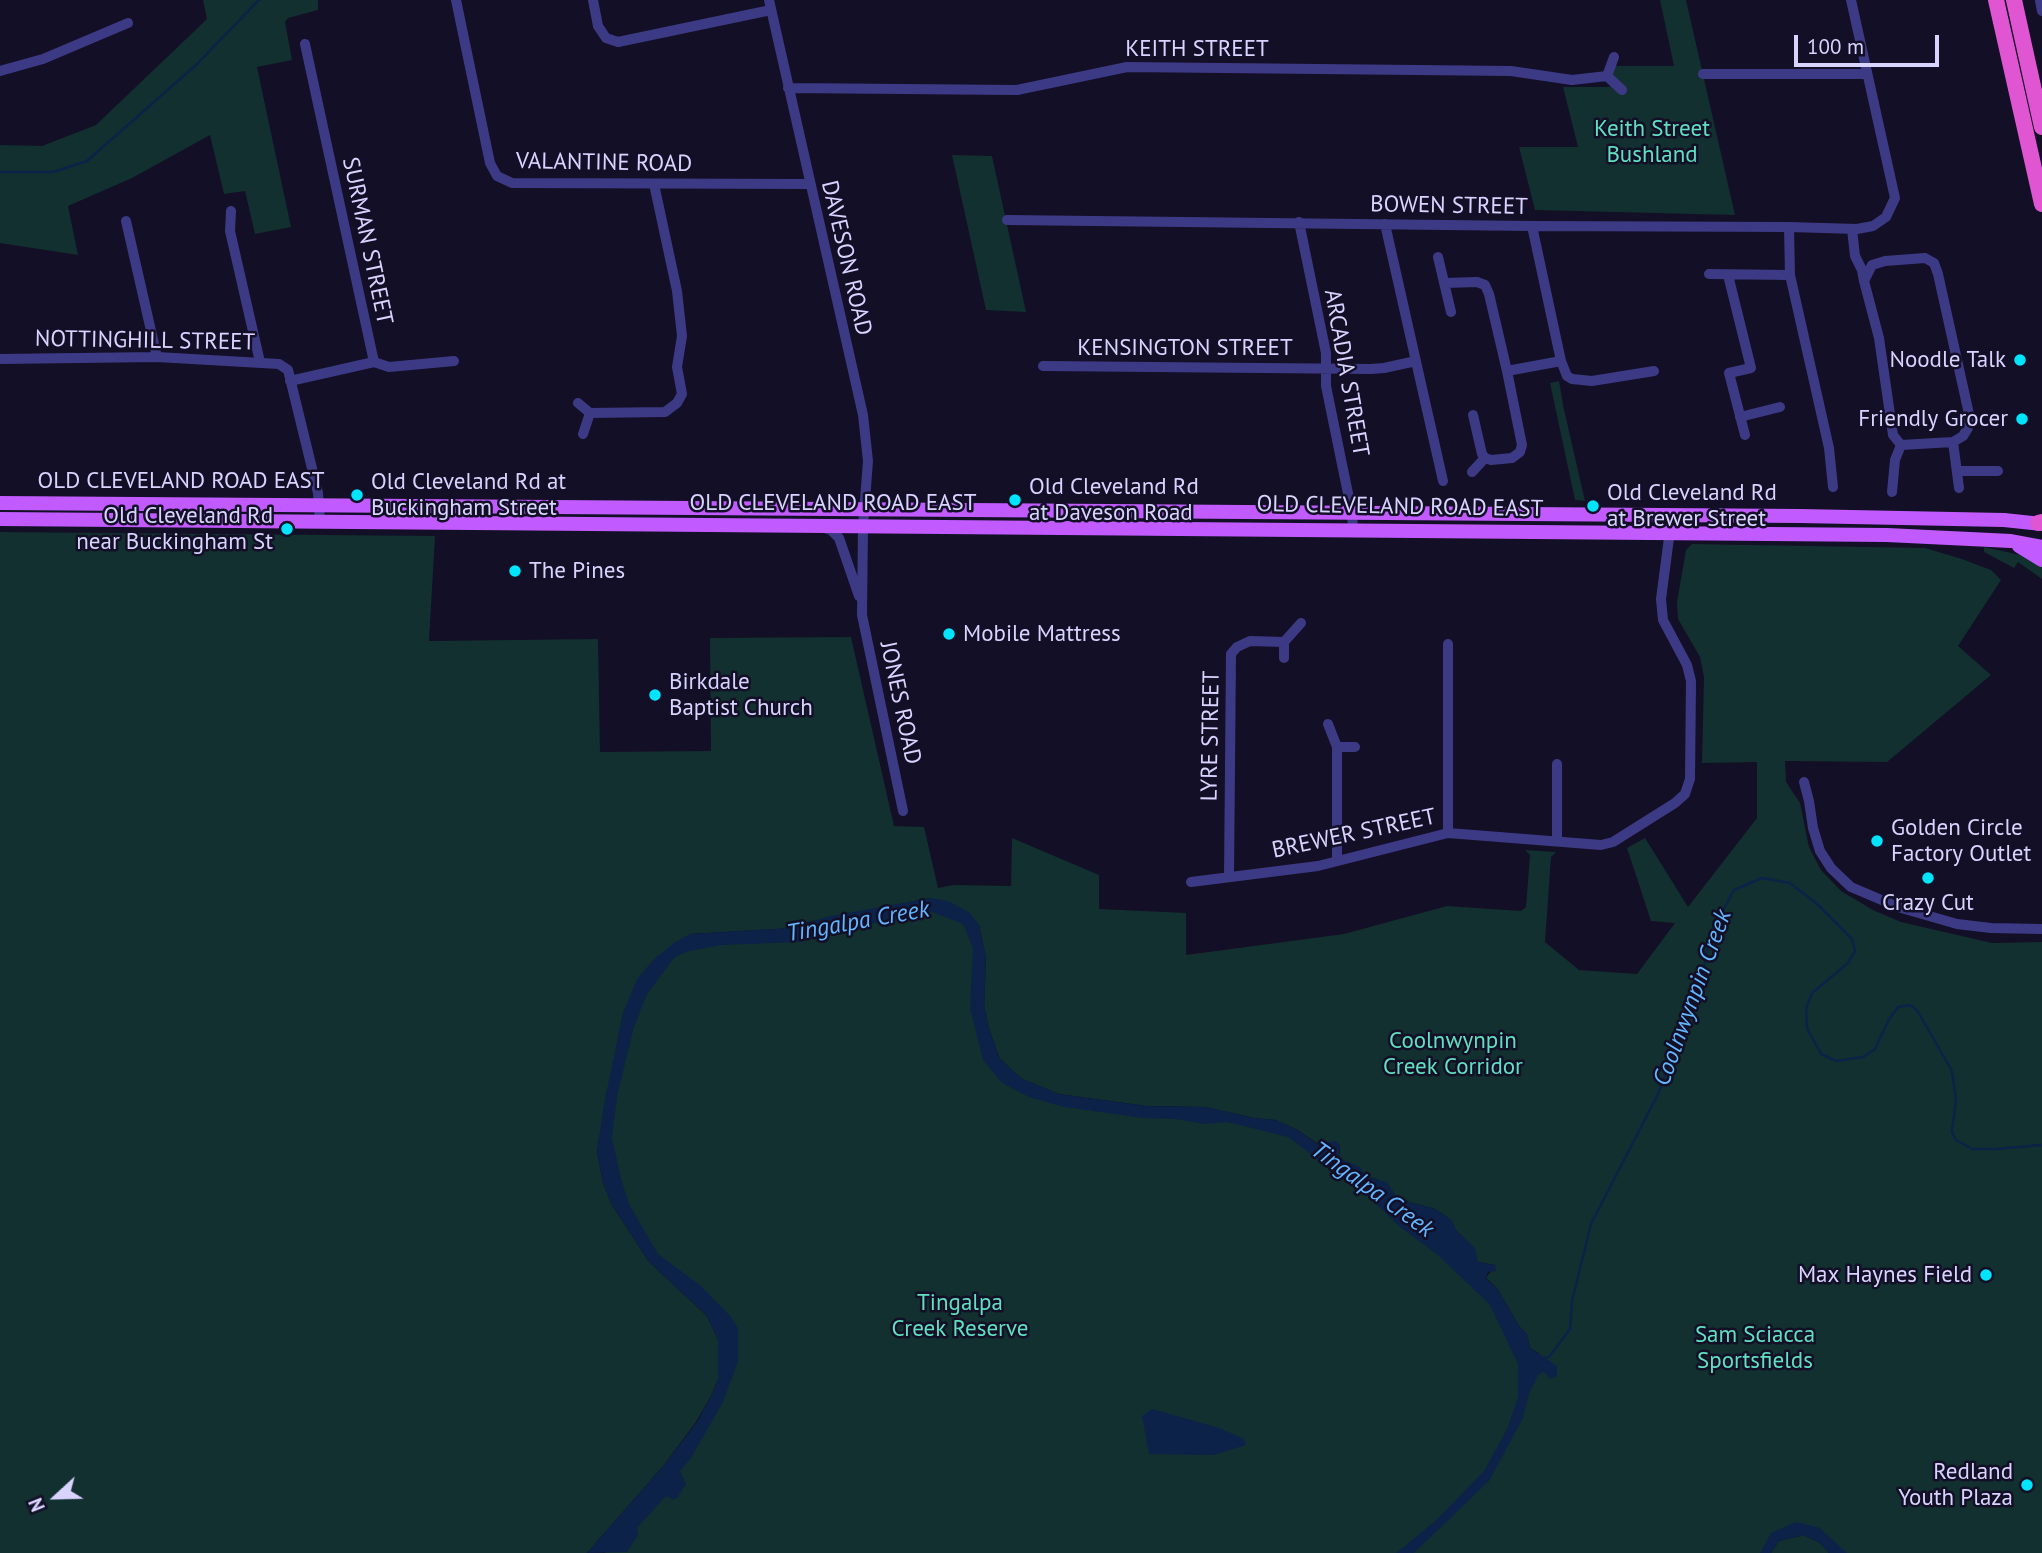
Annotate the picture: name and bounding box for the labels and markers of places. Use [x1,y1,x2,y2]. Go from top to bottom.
place label: Noodle Talk [1889,346,2006,374]
marker: Noodle Talk [2012,352,2028,368]
place label: Friendly Grocer [1858,405,2008,433]
marker: Friendly Grocer [2014,411,2030,427]
place label: Old Cleveland Rd at Buckingham Street [371,468,566,522]
place label: Old Cleveland Rd at Daveson Road [1029,473,1199,527]
place label: Old Cleveland Rd at Brewer Street [1607,479,1777,533]
marker: Old Cleveland Rd at Buckingham Street [349,487,365,503]
marker: Old Cleveland Rd at Daveson Road [1007,492,1023,508]
marker: Old Cleveland Rd at Brewer Street [1585,498,1601,514]
place label: Old Cleveland Rd near Buckingham St [76,502,273,556]
marker: Old Cleveland Rd near Buckingham St [279,521,295,537]
place label: The Pines [529,557,625,585]
marker: The Pines [507,563,523,579]
place label: Mobile Mattress [963,620,1121,648]
marker: Mobile Mattress [941,626,957,642]
place label: Birkdale Baptist Church [669,668,813,722]
marker: Birkdale Baptist Church [647,687,663,703]
place label: Golden Circle Factory Outlet [1891,814,2031,868]
marker: Golden Circle Factory Outlet [1869,833,1885,849]
marker: Crazy Cut [1920,870,1936,886]
place label: Crazy Cut [1882,889,1974,917]
place label: Max Haynes Field [1798,1261,1972,1289]
marker: Max Haynes Field [1978,1267,1994,1283]
place label: Redland Youth Plaza [1898,1458,2013,1512]
marker: Redland Youth Plaza [2019,1477,2035,1493]

